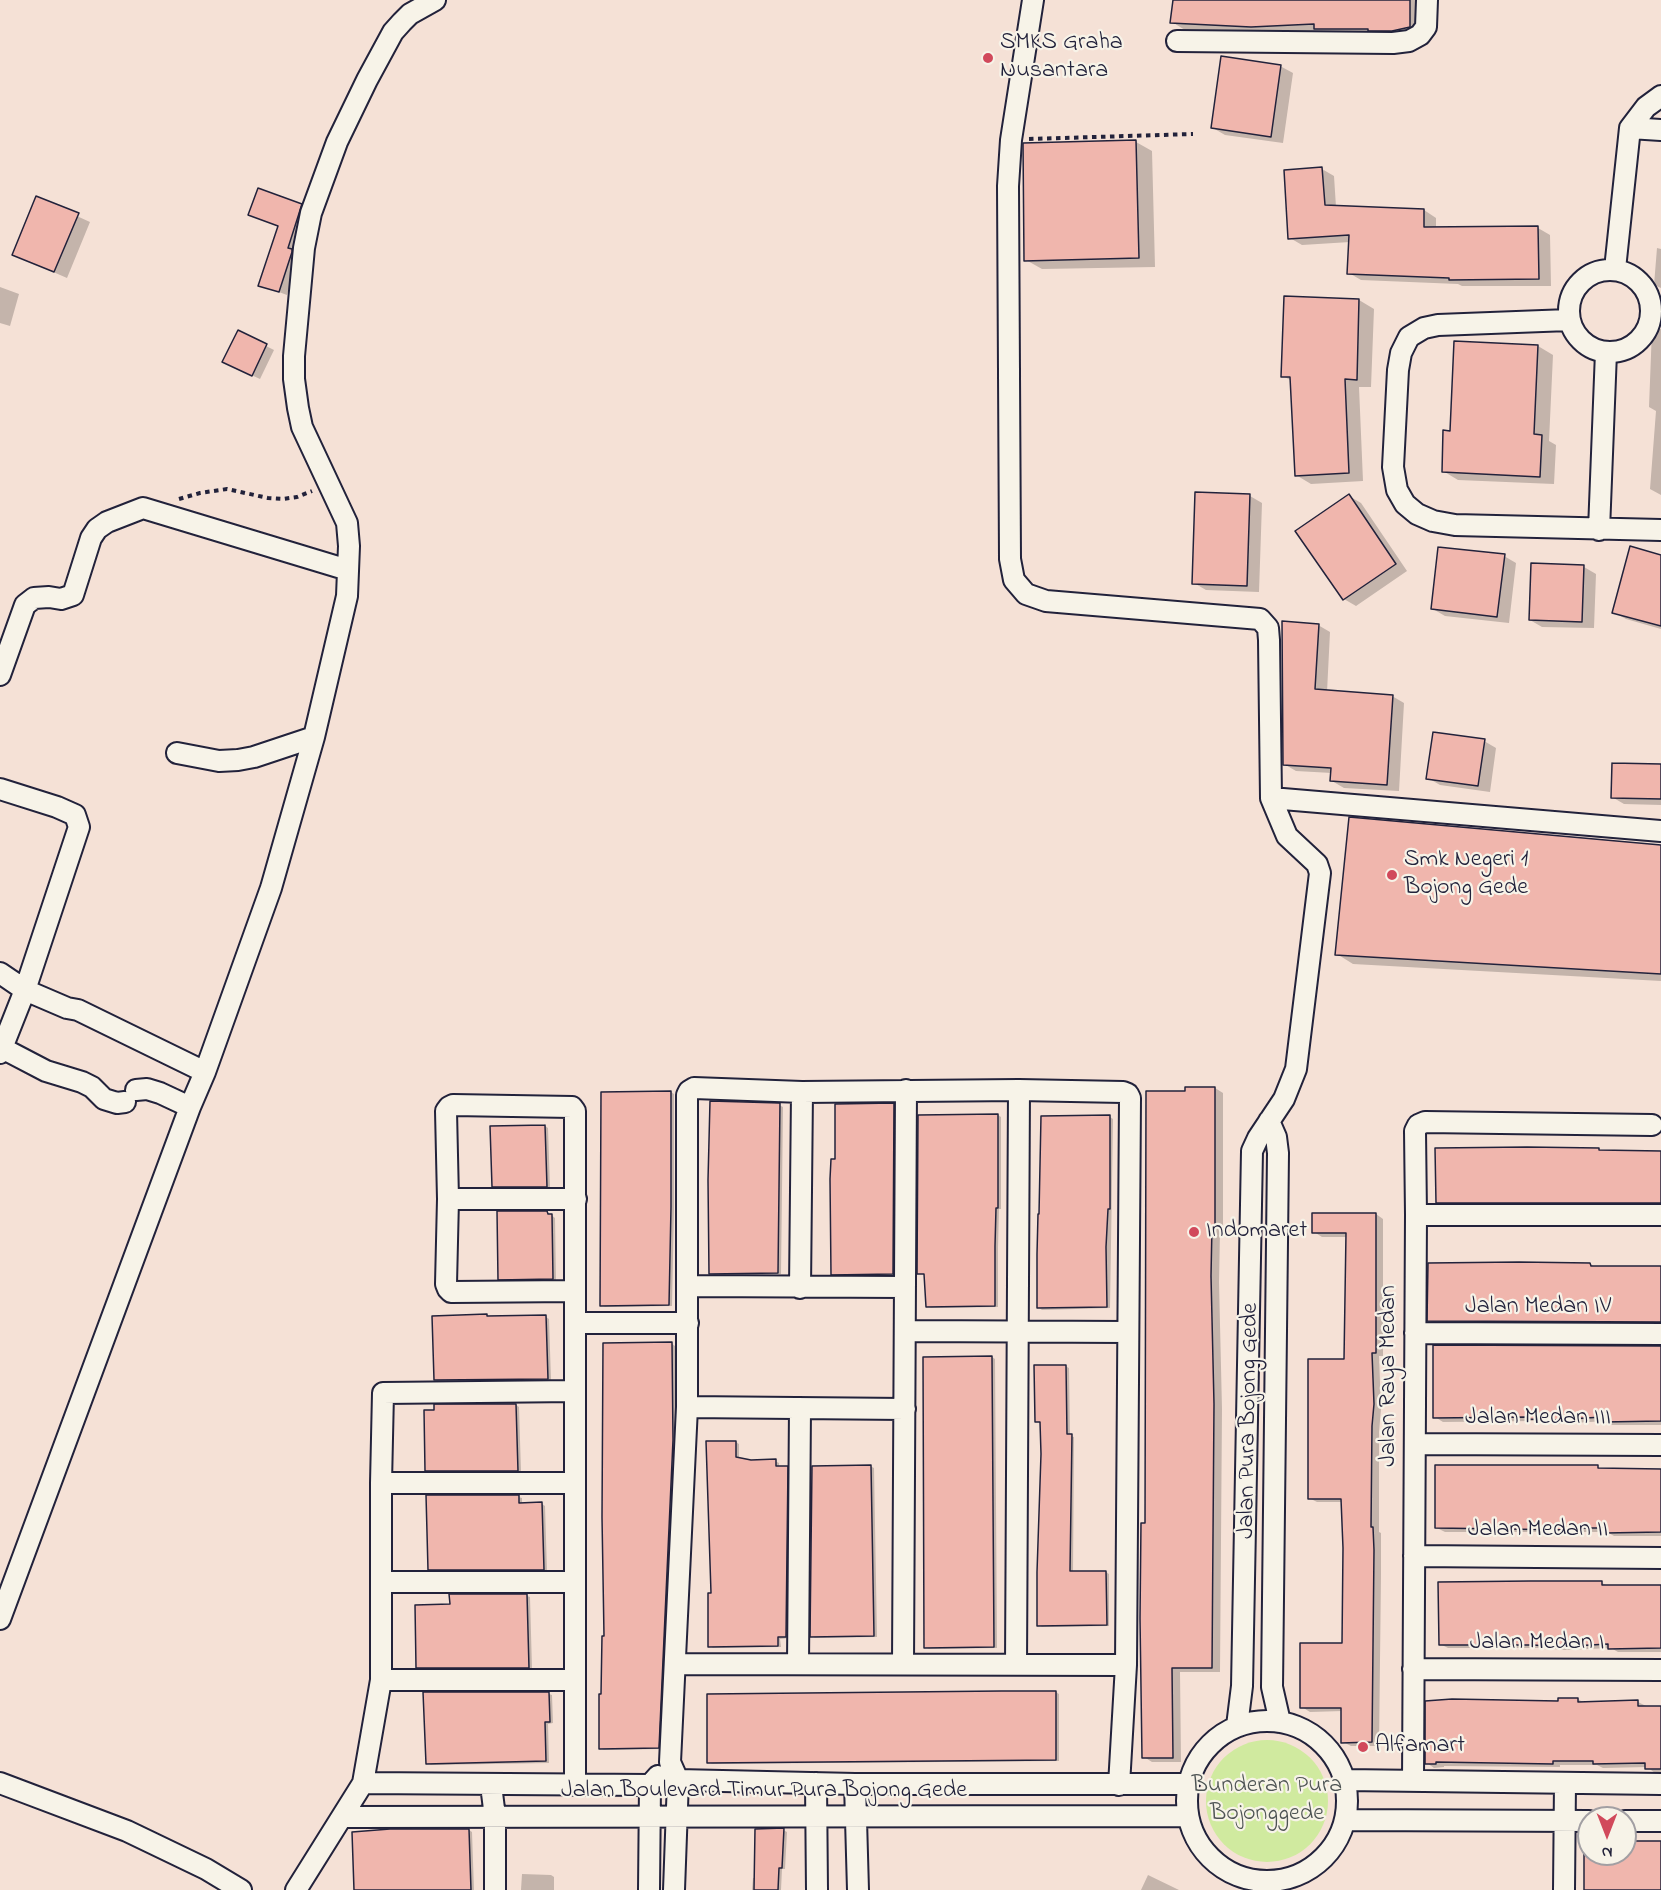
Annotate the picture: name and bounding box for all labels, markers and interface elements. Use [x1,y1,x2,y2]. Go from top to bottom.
place label: SMKS Graha Nusantara [1000,30,1123,86]
marker: SMKS Graha Nusantara [981,51,995,65]
place label: Smk Negeri 1 Bojong Gede [1404,847,1528,903]
marker: Smk Negeri 1 Bojong Gede [1385,868,1399,882]
place label: Indomaret [1206,1218,1307,1246]
marker: Indomaret [1187,1225,1201,1239]
street label: Jalan Raya Medan [1376,1285,1404,1467]
street label: Jalan Medan IV [1465,1294,1611,1322]
street label: Jalan Pura Bojong Gede [1234,1303,1266,1539]
street label: Jalan Medan III [1465,1405,1611,1433]
street label: Jalan Medan II [1468,1517,1608,1545]
street label: Jalan Medan I [1470,1630,1604,1658]
place label: Alfamart [1375,1733,1465,1761]
marker: Alfamart [1356,1740,1370,1754]
park label: Bunderan Pura Bojonggede [1192,1773,1342,1829]
street label: Jalan Boulevard Timur Pura Bojong Gede [561,1778,967,1806]
north arrow [1577,1806,1637,1866]
text: N [1602,1840,1612,1864]

